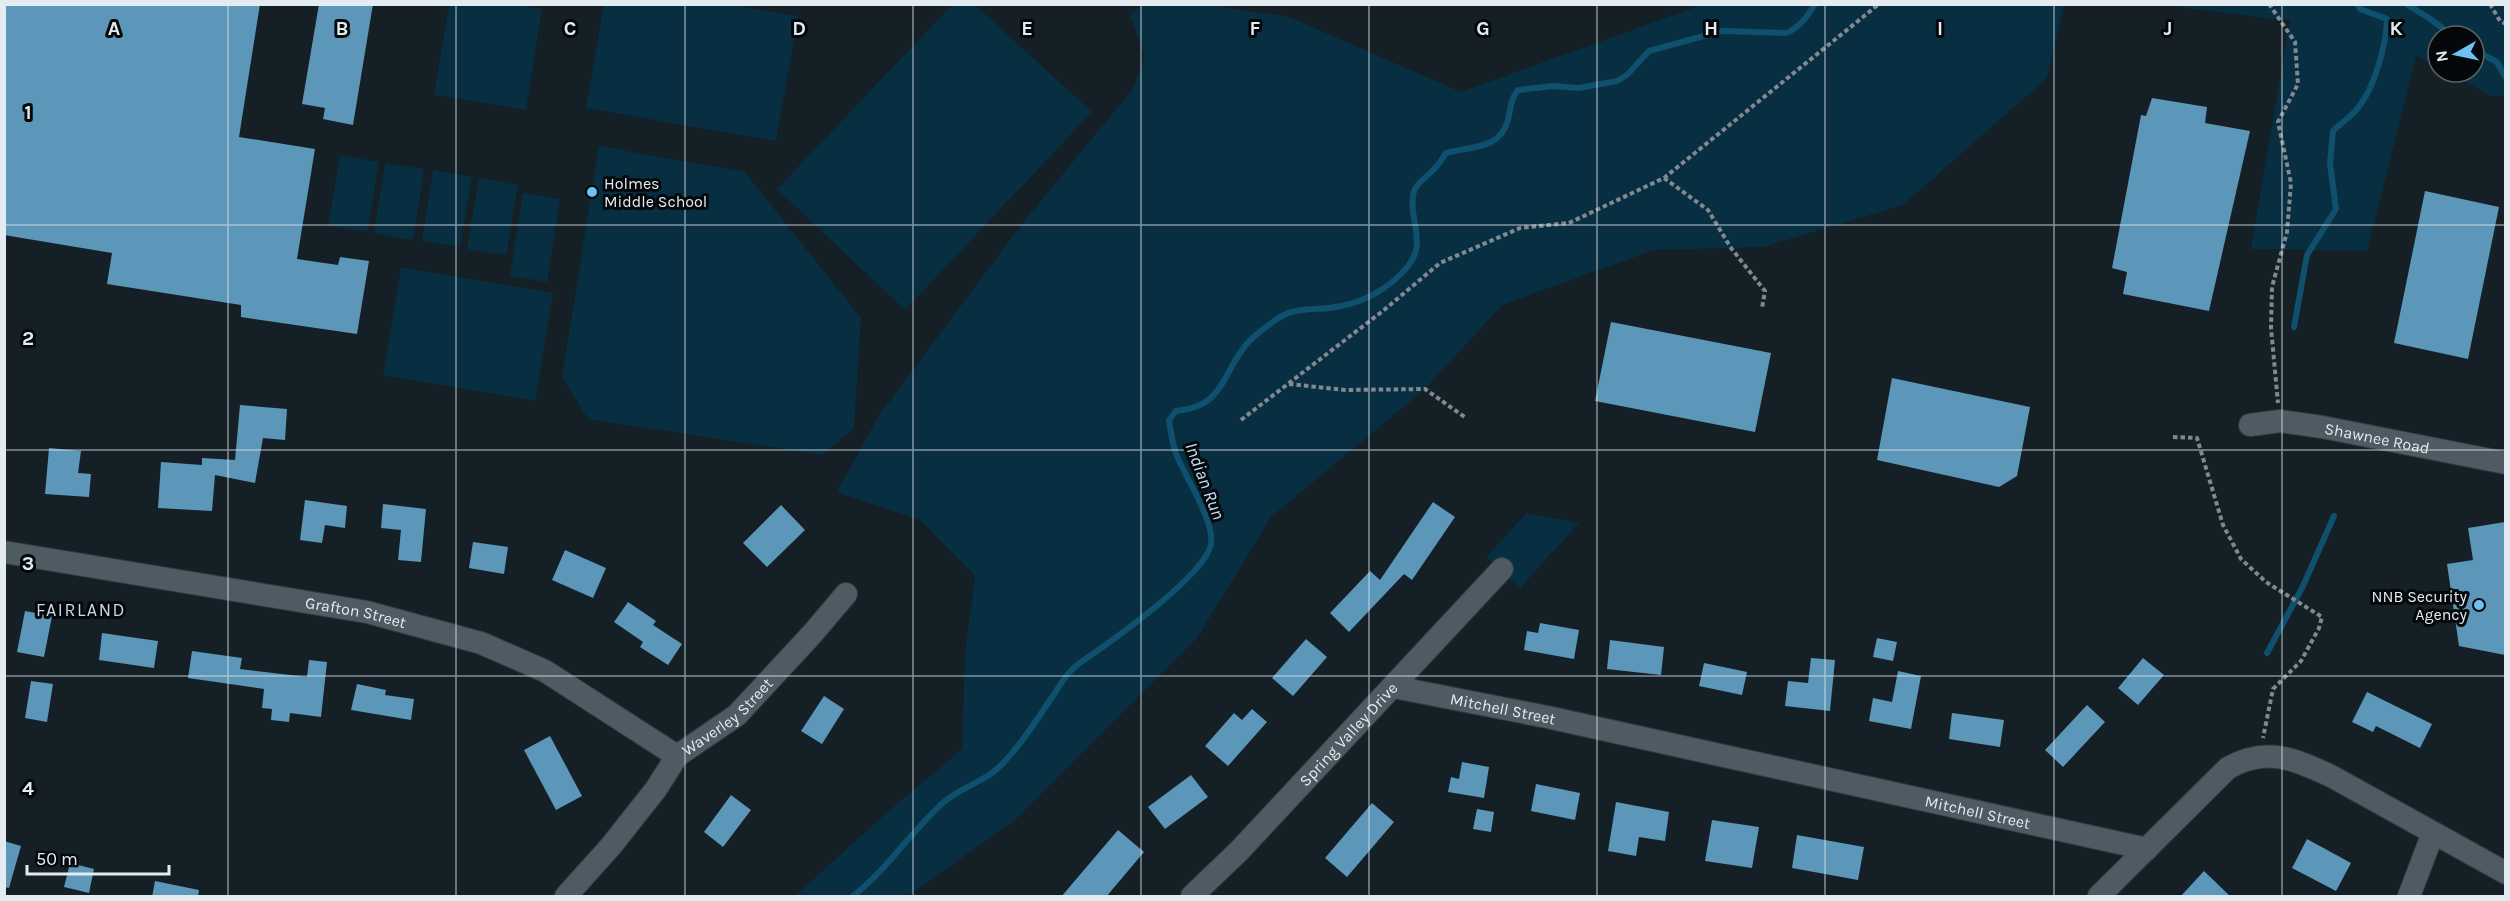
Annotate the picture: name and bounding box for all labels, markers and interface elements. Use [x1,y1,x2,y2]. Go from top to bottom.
text: A [108,17,121,40]
text: B [336,17,348,40]
text: C [564,17,576,40]
text: D [792,17,806,40]
text: E [1021,17,1033,40]
text: F [1250,17,1261,40]
text: G [1476,17,1490,40]
text: H [1704,17,1718,40]
text: I [1937,17,1943,40]
text: J [2164,17,2172,40]
text: K [2389,17,2403,40]
north arrow [2426,24,2486,84]
text: N [2431,49,2452,63]
text: 1 [24,101,32,124]
place label: Holmes Middle School [604,174,707,211]
marker: Holmes Middle School [585,185,599,199]
text: 2 [22,327,34,350]
street label: Shawnee Road [2323,418,2431,457]
water label: Indian Run [1180,439,1230,523]
text: 3 [22,552,34,575]
place label: NNB Security Agency [2372,587,2468,624]
street label: Grafton Street [304,592,408,632]
marker: NNB Security Agency [2472,598,2486,612]
district label: FAIRLAND [36,599,126,621]
street label: Waverley Street [678,674,776,760]
street label: Spring Valley Drive [1295,678,1401,790]
street label: Mitchell Street [1448,689,1558,728]
text: 4 [22,777,34,800]
street label: Mitchell Street [1923,791,2032,833]
scale bar [27,838,170,876]
text: 50 m [36,848,78,870]

